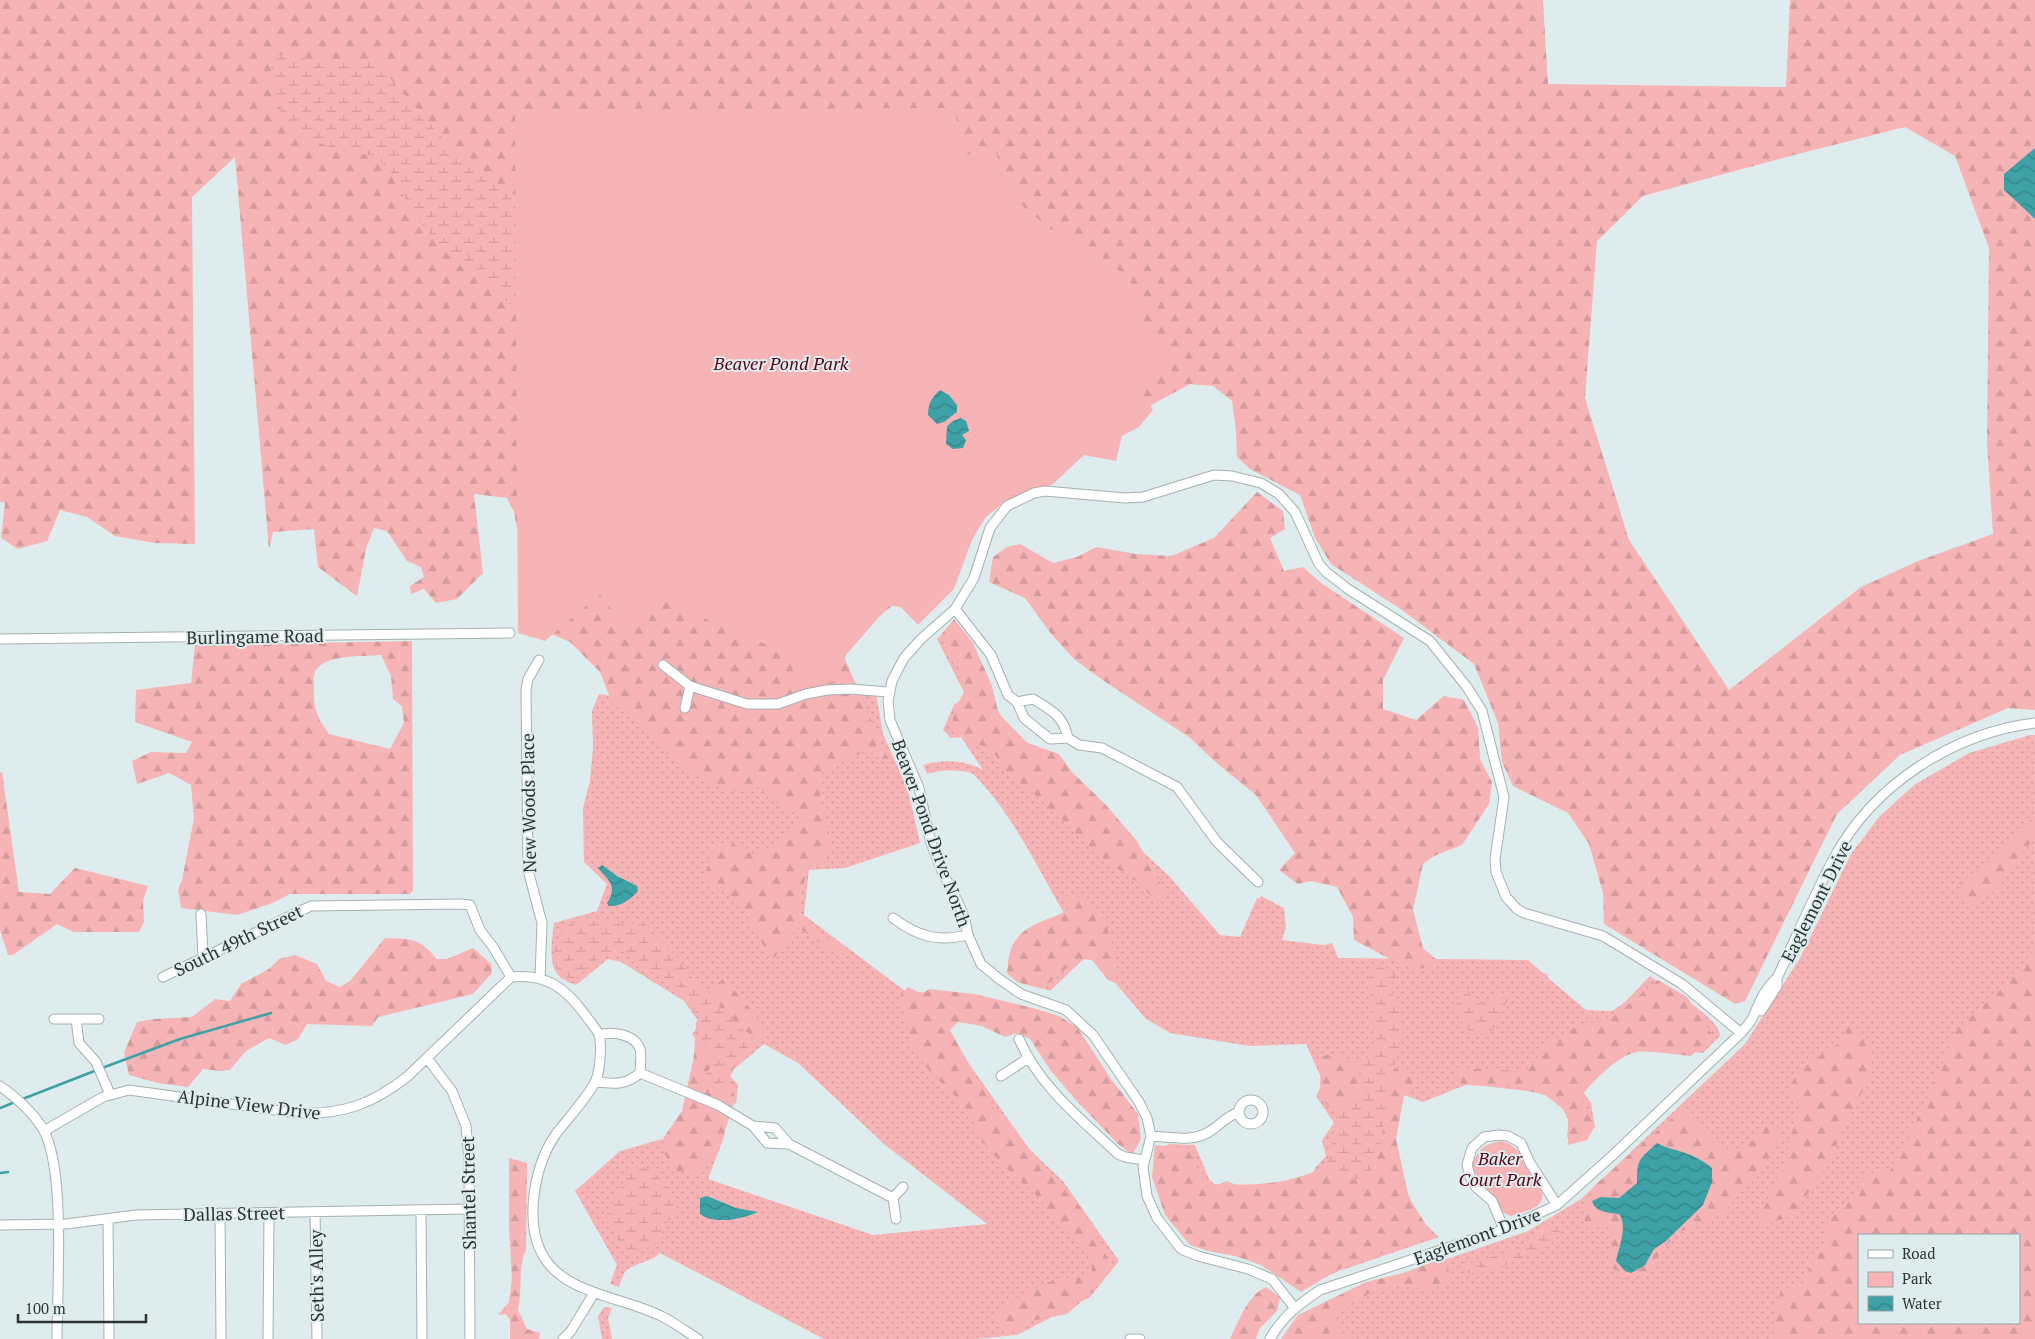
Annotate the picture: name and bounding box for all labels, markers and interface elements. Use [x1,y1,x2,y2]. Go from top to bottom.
park label: Beaver Pond Park [713,351,849,375]
street label: Burlingame Road [186,623,324,649]
street label: New Woods Place [515,733,541,873]
street label: Beaver Pond Drive North [887,736,977,931]
street label: Eaglemont Drive [1775,836,1857,966]
street label: South 49th Street [170,898,307,982]
street label: Alpine View Drive [176,1083,322,1125]
street label: Shantel Street [455,1136,481,1250]
park label: Baker Court Park [1459,1146,1542,1191]
street label: Dallas Street [183,1200,285,1226]
street label: Eaglemont Drive [1410,1202,1544,1270]
street label: Seth's Alley [303,1229,329,1322]
legend [1858,1234,2020,1324]
text: Road [1902,1243,1935,1263]
text: Park [1902,1268,1932,1288]
scale bar [18,1292,145,1324]
text: Water [1902,1293,1942,1313]
text: 100 m [25,1298,66,1318]

